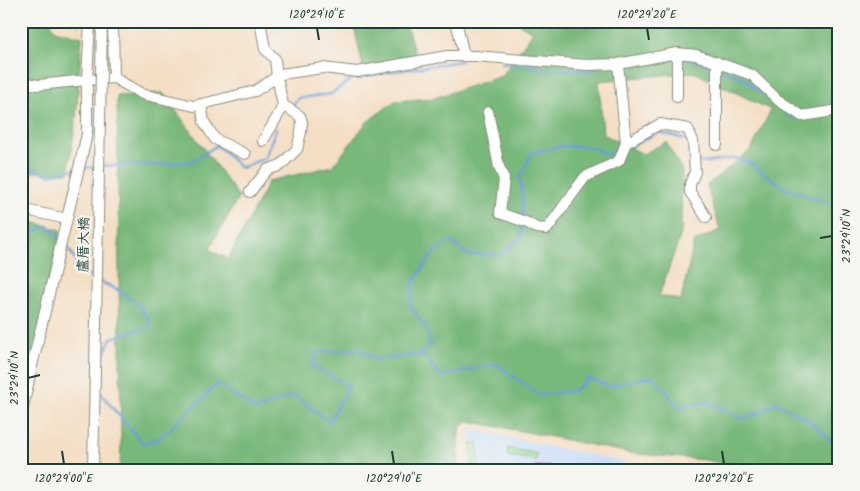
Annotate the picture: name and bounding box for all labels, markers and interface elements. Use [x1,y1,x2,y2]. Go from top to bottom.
text: 120°29'10"E [289,5,346,24]
text: 120°29'20"E [617,5,678,24]
text: 23°29'10"N [837,209,856,263]
street label: 盧厝大橋 [73,217,95,273]
text: 23°29'10"N [5,351,24,405]
text: 120°29'00"E [35,469,94,488]
text: 120°29'10"E [366,469,423,488]
text: 120°29'20"E [694,469,755,488]

